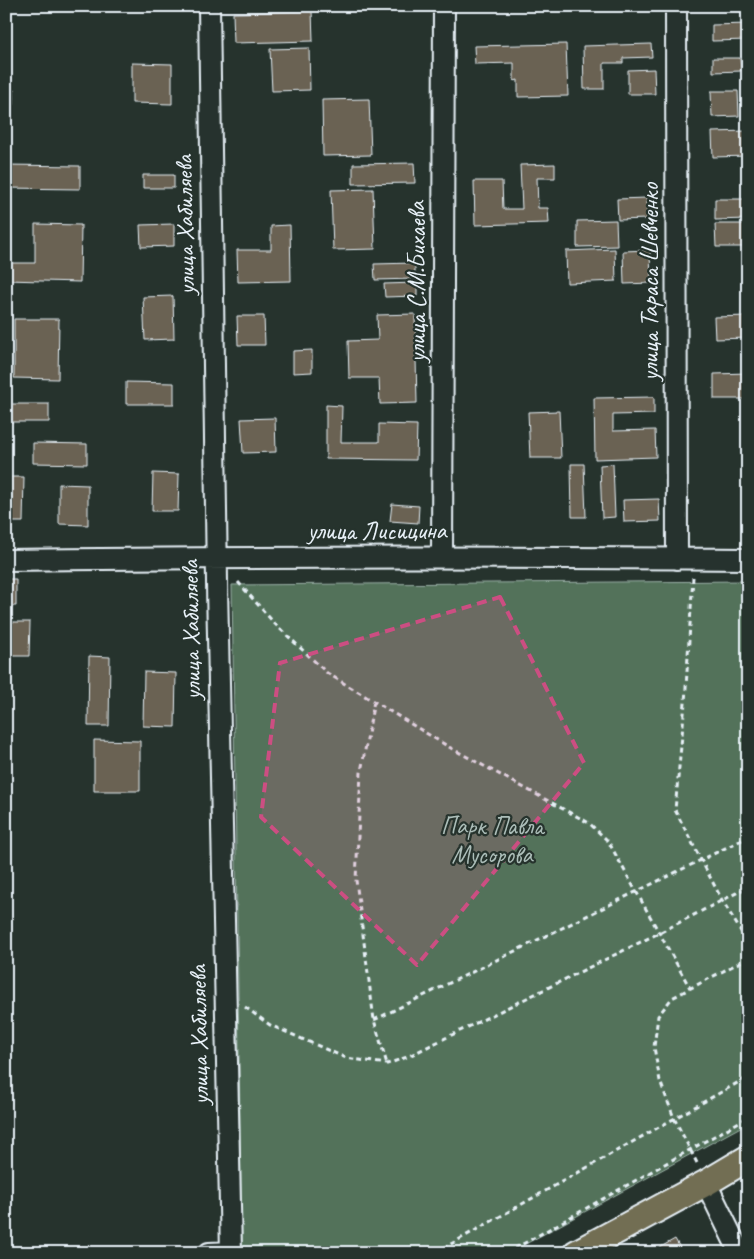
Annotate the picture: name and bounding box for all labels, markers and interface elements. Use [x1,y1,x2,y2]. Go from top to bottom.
street label: улица Хабиляева [168,153,202,297]
street label: улица Тараса Шевченко [634,182,666,383]
street label: улица С.М.Бихаева [401,199,433,365]
street label: улица Лисицина [305,515,449,547]
street label: улица Хабиляева [174,558,208,702]
park label: Парк Павла Мусорова [441,810,546,871]
street label: улица Хабиляева [182,963,216,1107]

